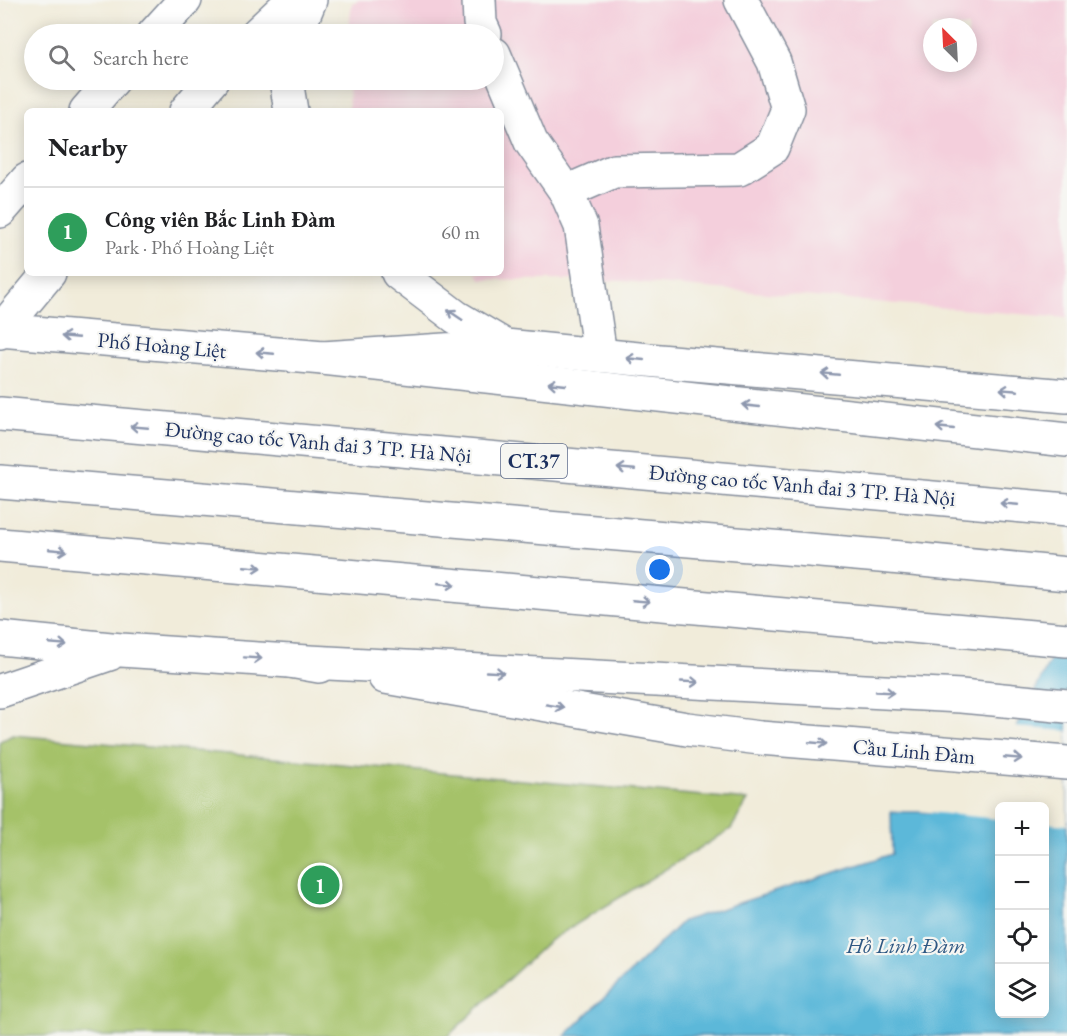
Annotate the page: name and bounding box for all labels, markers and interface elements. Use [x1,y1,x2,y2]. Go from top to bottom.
north arrow [923,18,977,72]
search box [24,24,504,90]
icon: search [45,41,78,74]
text: Search here [93,43,188,72]
text: Nearby [48,130,128,164]
text: Công viên Bắc Linh Đàm [105,205,336,234]
text: 1 [62,219,73,245]
text: 60 m [441,219,480,245]
text: Park · Phố Hoàng Liệt [105,234,274,260]
one-way arrow [447,309,463,321]
street label: Phố Hoàng Liệt [97,326,228,364]
one-way arrow [61,331,81,342]
one-way arrow [255,347,275,358]
one-way arrow [626,353,646,364]
one-way arrow [820,368,840,379]
one-way arrow [548,379,567,390]
one-way arrow [999,384,1019,395]
one-way arrow [741,400,761,411]
street label: Đường cao tốc Vành đai 3 TP. Hà Nội [164,415,472,469]
one-way arrow [130,421,150,432]
one-way arrow [935,422,955,433]
road number: CT.37 [501,444,567,478]
street label: Đường cao tốc Vành đai 3 TP. Hà Nội [648,458,956,512]
one-way arrow [617,464,637,475]
one-way arrow [999,498,1019,509]
one-way arrow [48,545,68,556]
your location [645,555,674,584]
one-way arrow [242,562,262,573]
one-way arrow [436,579,456,590]
one-way arrow [631,596,650,607]
one-way arrow [48,639,68,650]
one-way arrow [242,653,262,664]
one-way arrow [485,666,505,677]
one-way arrow [679,676,699,687]
one-way arrow [874,687,894,698]
one-way arrow [544,701,564,712]
street label: Cầu Linh Đàm [852,732,976,770]
one-way arrow [808,738,828,749]
one-way arrow [1002,753,1022,764]
map controls [995,802,1049,1018]
button: + [995,802,1049,856]
button: − [995,856,1049,910]
pin: 1 [300,862,340,908]
button: locate [995,910,1049,964]
water label: Hồ Linh Đàm [846,931,965,960]
button: layers [995,964,1049,1018]

